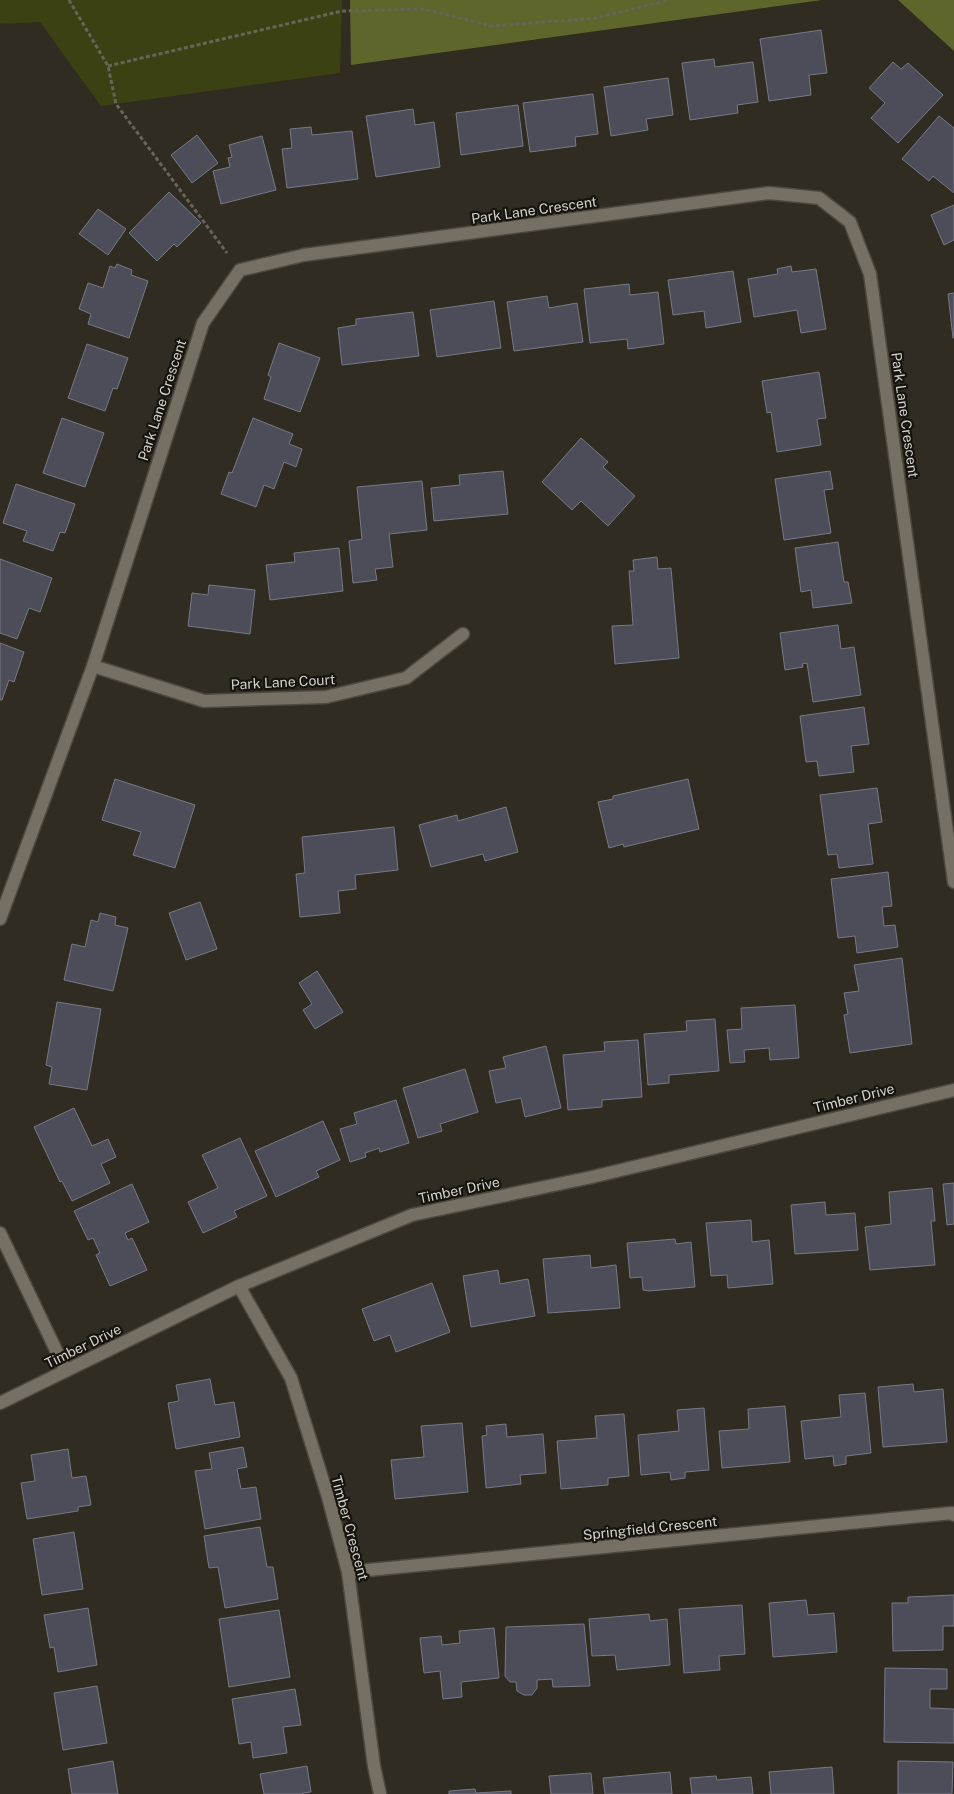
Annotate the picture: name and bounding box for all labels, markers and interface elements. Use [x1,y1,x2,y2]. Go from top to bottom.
street label: Park Lane Crescent [470,193,598,227]
street label: Park Lane Crescent [135,337,189,463]
street label: Park Lane Crescent [888,351,922,479]
street label: Park Lane Court [230,671,336,693]
street label: Timber Drive [812,1080,896,1116]
street label: Timber Drive [417,1174,501,1206]
street label: Timber Drive [42,1321,124,1371]
street label: Timber Crescent [328,1474,372,1582]
street label: Springfield Crescent [582,1513,718,1543]

